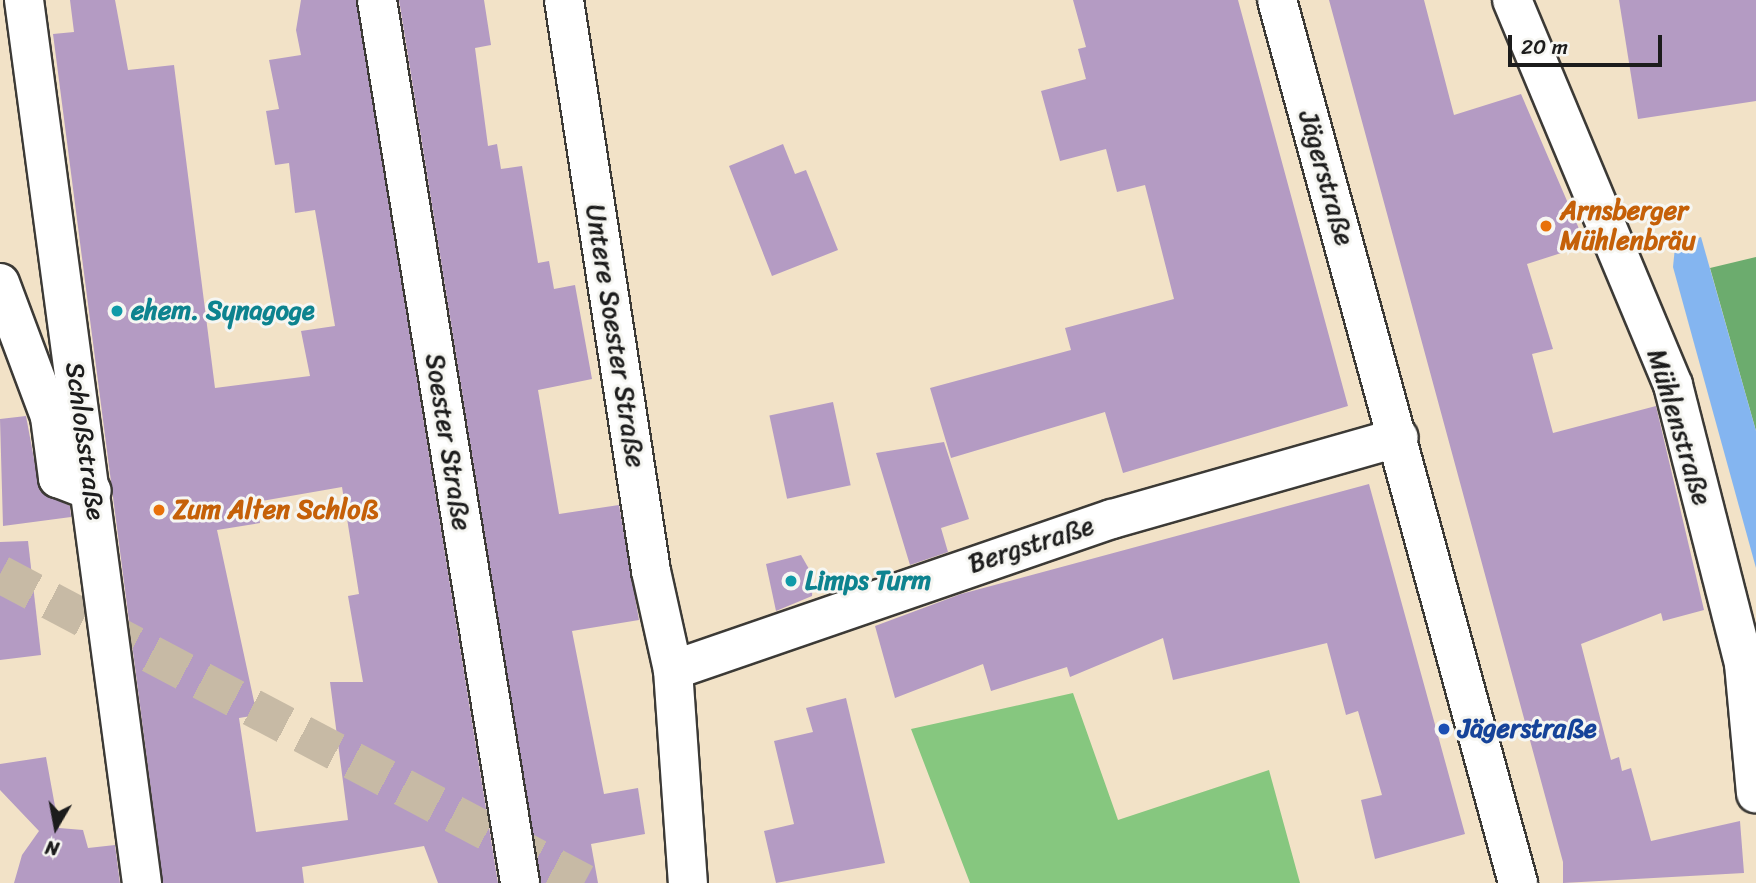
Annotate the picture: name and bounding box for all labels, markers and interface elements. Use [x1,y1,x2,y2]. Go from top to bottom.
scale bar [1511,21,1665,65]
text: 20 m [1521,28,1568,66]
street label: Jägerstraße [1292,107,1360,249]
place label: Arnsberger Mühlenbräu [1560,195,1696,256]
street label: Untere Soester Straße [579,202,651,470]
marker: Arnsberger Mühlenbräu [1538,218,1554,234]
place label: ehem. Synagoge [131,295,315,327]
marker: ehem. Synagoge [109,303,125,319]
street label: Mühlenstraße [1641,345,1717,509]
street label: Soester Straße [419,351,477,533]
street label: Schloßstraße [58,360,112,522]
place label: Zum Alten Schloß [173,494,379,526]
marker: Zum Alten Schloß [151,502,167,518]
street label: Bergstraße [964,510,1098,580]
place label: Limps Turm [805,565,932,597]
marker: Limps Turm [783,573,799,589]
place label: Jägerstraße [1458,713,1597,745]
marker: Jägerstraße [1436,721,1452,737]
north arrow [21,792,91,862]
text: N [43,831,62,866]

